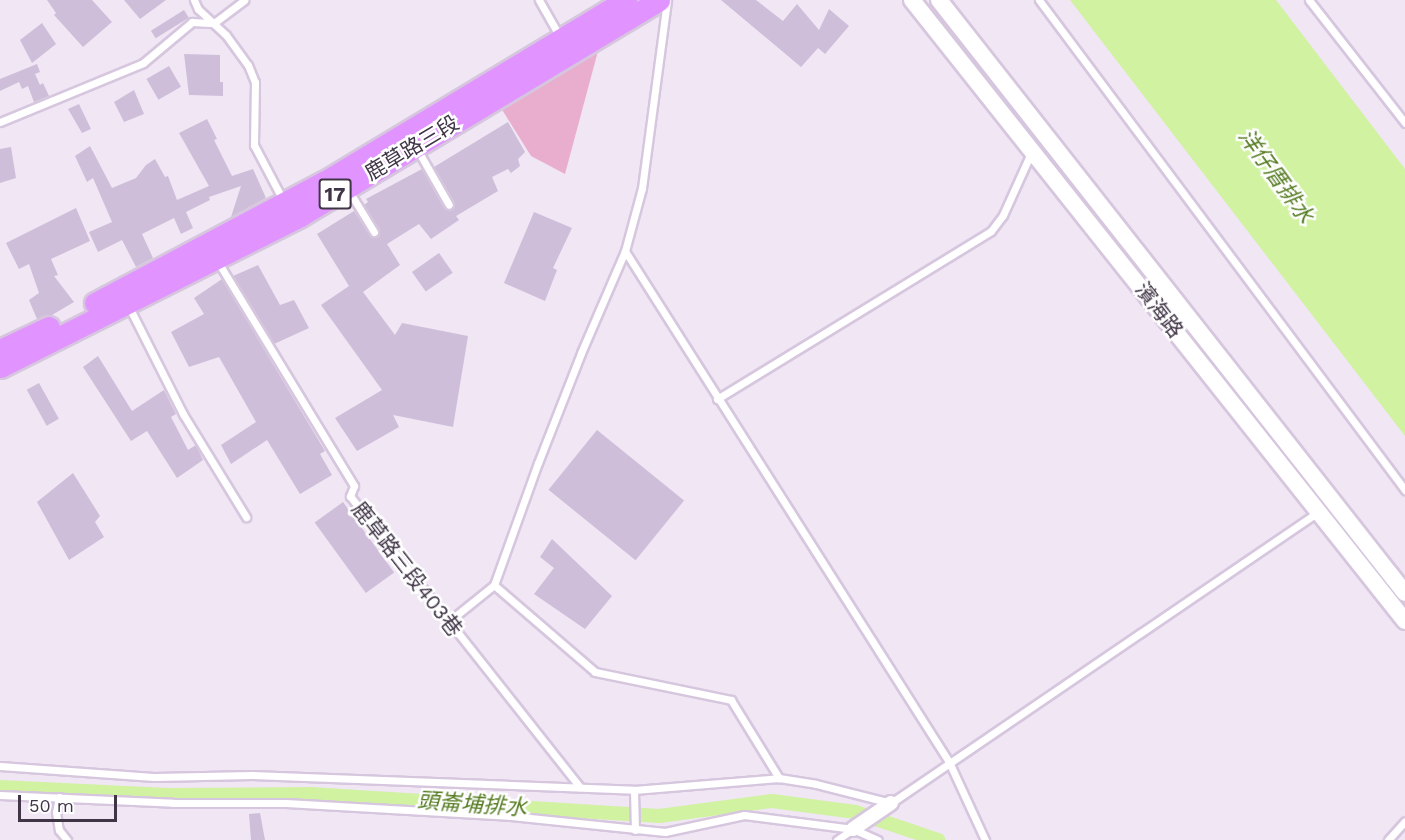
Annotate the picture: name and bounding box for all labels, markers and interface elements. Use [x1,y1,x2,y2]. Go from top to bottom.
street label: 鹿草路三段 [361,110,463,186]
water label: 洋仔厝排水 [1233,124,1319,228]
road number: 17 [318,177,352,211]
street label: 濱海路 [1130,277,1188,343]
street label: 鹿草路三段403巷 [347,497,467,641]
scale bar [21,783,120,821]
water label: 頭崙埔排水 [416,787,528,821]
text: 50 m [29,795,74,816]

